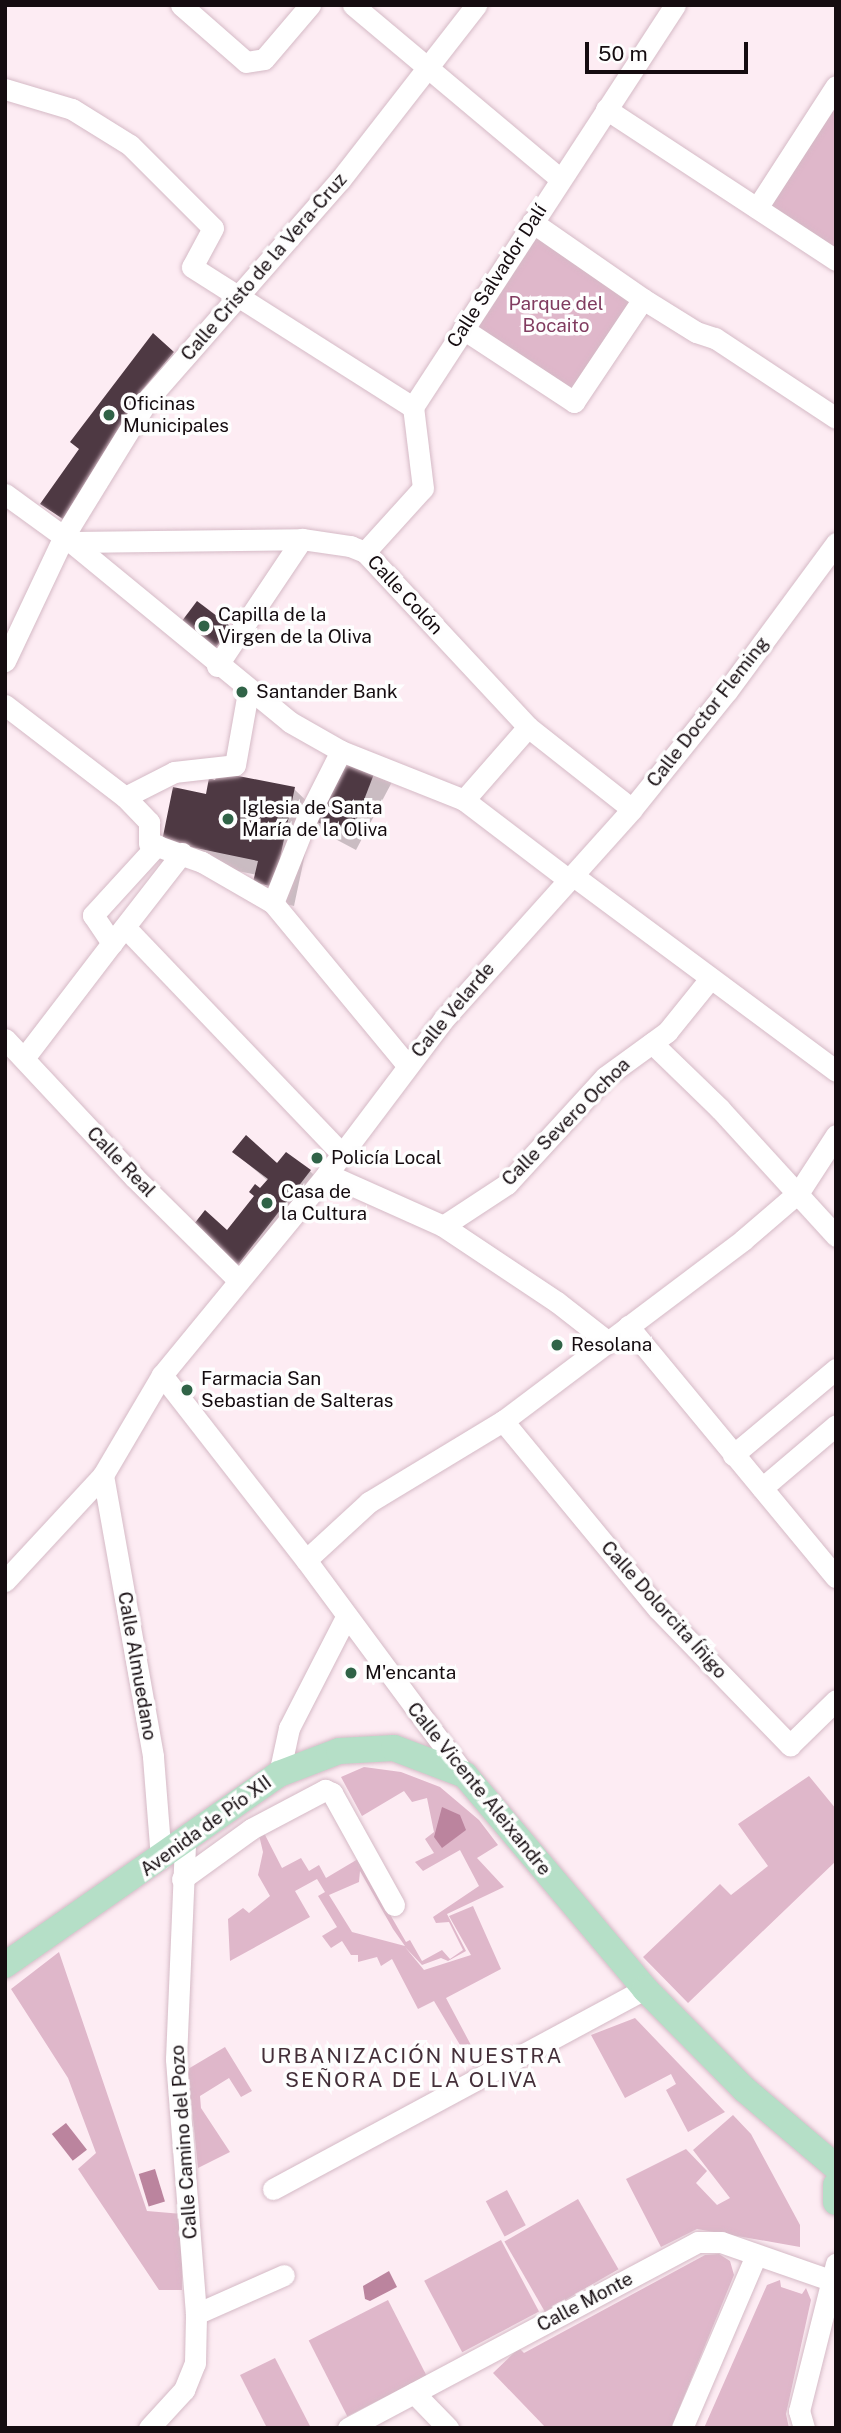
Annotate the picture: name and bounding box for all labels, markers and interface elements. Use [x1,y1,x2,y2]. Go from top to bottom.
scale bar [589,28,752,72]
text: 50 m [598,41,648,66]
street label: Calle Cristo de la Vera-Cruz [176,168,352,366]
street label: Calle Salvador Dalí [442,200,552,352]
park label: Parque del Bocaito [508,293,604,337]
place label: Oficinas Municipales [123,393,229,437]
marker: Oficinas Municipales [101,407,117,423]
street label: Calle Colón [362,551,448,639]
place label: Capilla de la Virgen de la Oliva [218,604,372,648]
marker: Capilla de la Virgen de la Oliva [196,618,212,634]
street label: Calle Doctor Fleming [642,632,774,792]
place label: Santander Bank [256,681,398,703]
marker: Santander Bank [234,684,250,700]
place label: Iglesia de Santa María de la Oliva [242,797,388,841]
marker: Iglesia de Santa María de la Oliva [220,811,236,827]
street label: Calle Velarde [406,958,500,1062]
street label: Calle Severo Ochoa [497,1053,635,1191]
street label: Calle Real [82,1122,160,1202]
place label: Policía Local [331,1147,442,1169]
marker: Policía Local [309,1150,325,1166]
place label: Casa de la Cultura [281,1181,367,1225]
marker: Casa de la Cultura [259,1195,275,1211]
place label: Resolana [571,1334,652,1356]
marker: Resolana [549,1337,565,1353]
place label: Farmacia San Sebastian de Salteras [201,1368,394,1412]
marker: Farmacia San Sebastian de Salteras [179,1382,195,1398]
street label: Calle Dolorcita Íñigo [596,1536,732,1684]
street label: Calle Almuedano [113,1590,161,1742]
place label: M'encanta [365,1662,456,1684]
marker: M'encanta [343,1665,359,1681]
street label: Calle Vicente Aleixandre [402,1698,556,1880]
street label: Avenida de Pío XII [136,1771,276,1881]
district label: URBANIZACIÓN NUESTRA SEÑORA DE LA OLIVA [263,2043,561,2093]
street label: Calle Camino del Pozo [166,2044,202,2240]
street label: Calle Monte [533,2267,637,2337]

